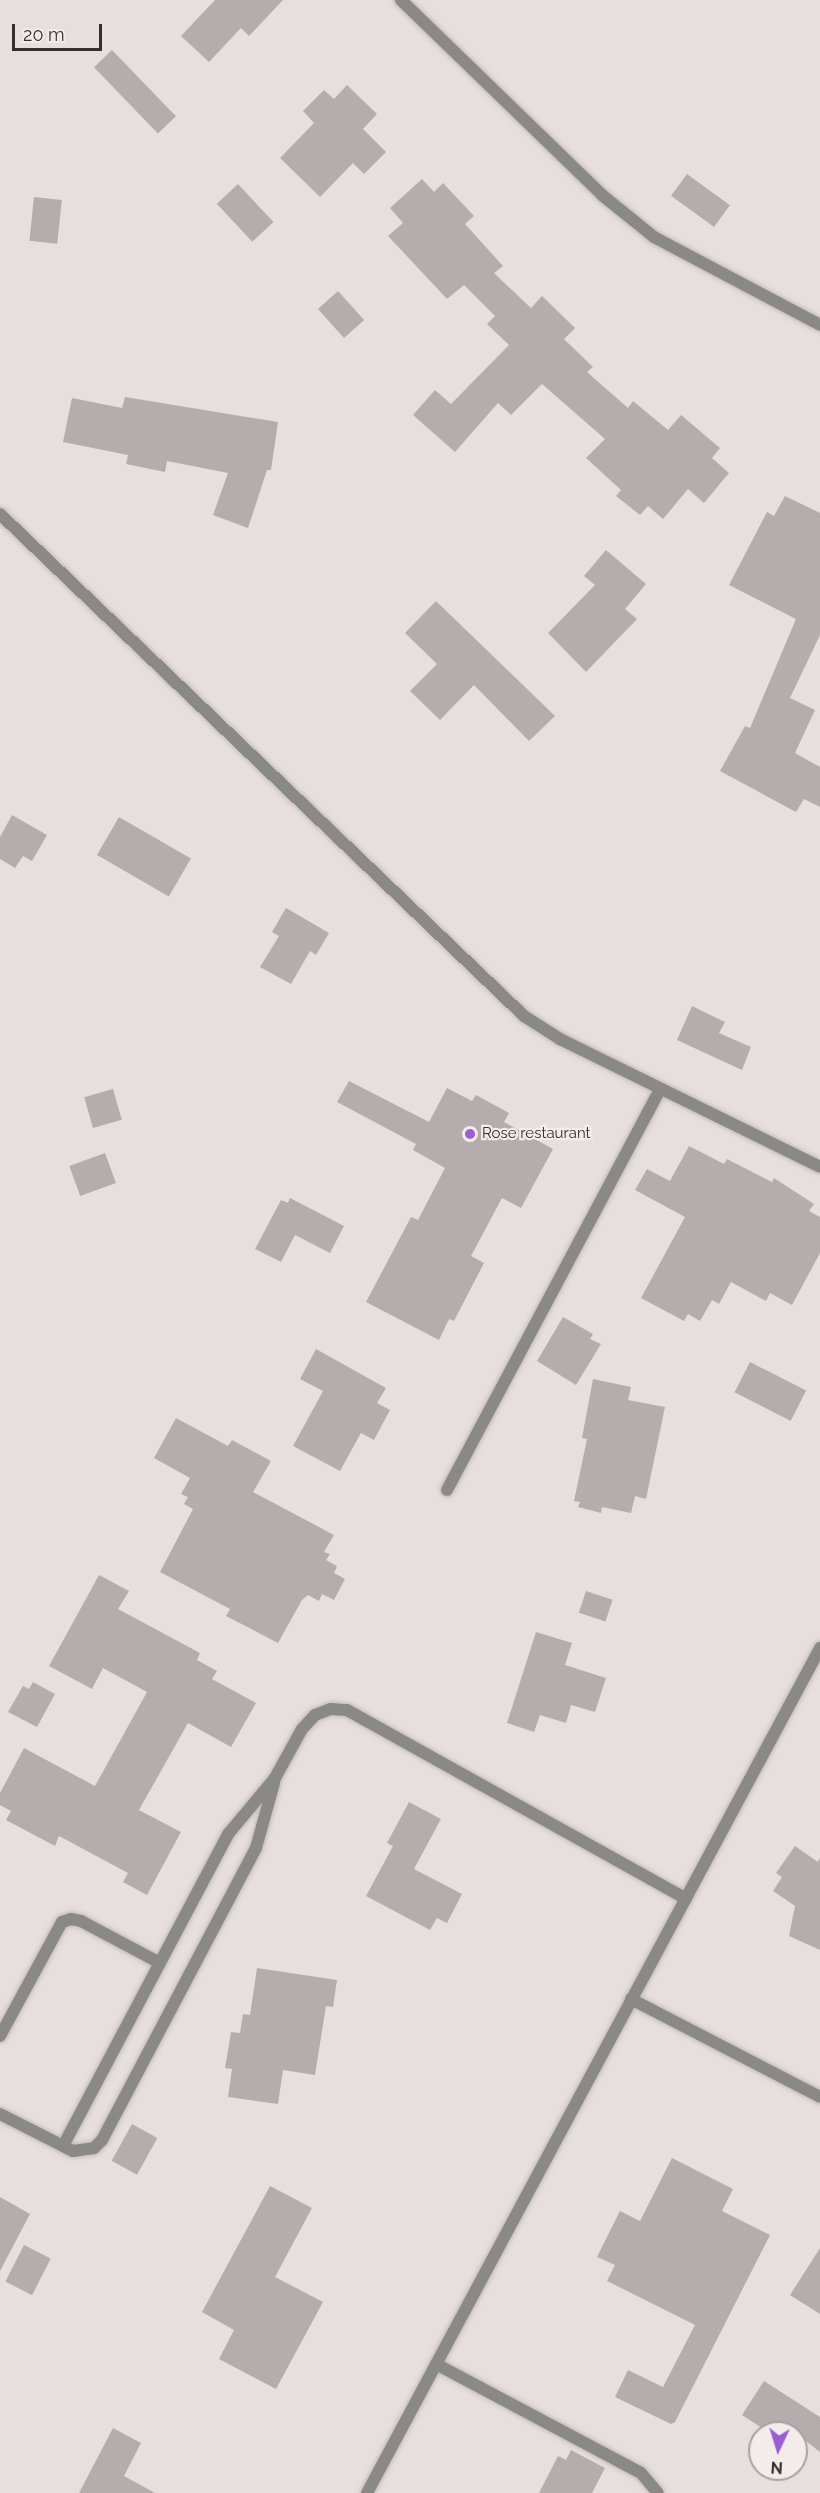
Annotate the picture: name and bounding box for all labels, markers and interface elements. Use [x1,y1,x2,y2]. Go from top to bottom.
scale bar [15,12,105,50]
text: 20 m [23,24,65,45]
place label: Rose restaurant [482,1125,591,1143]
marker: Rose restaurant [463,1127,477,1141]
north arrow [748,2421,808,2481]
text: N [770,2458,784,2477]

